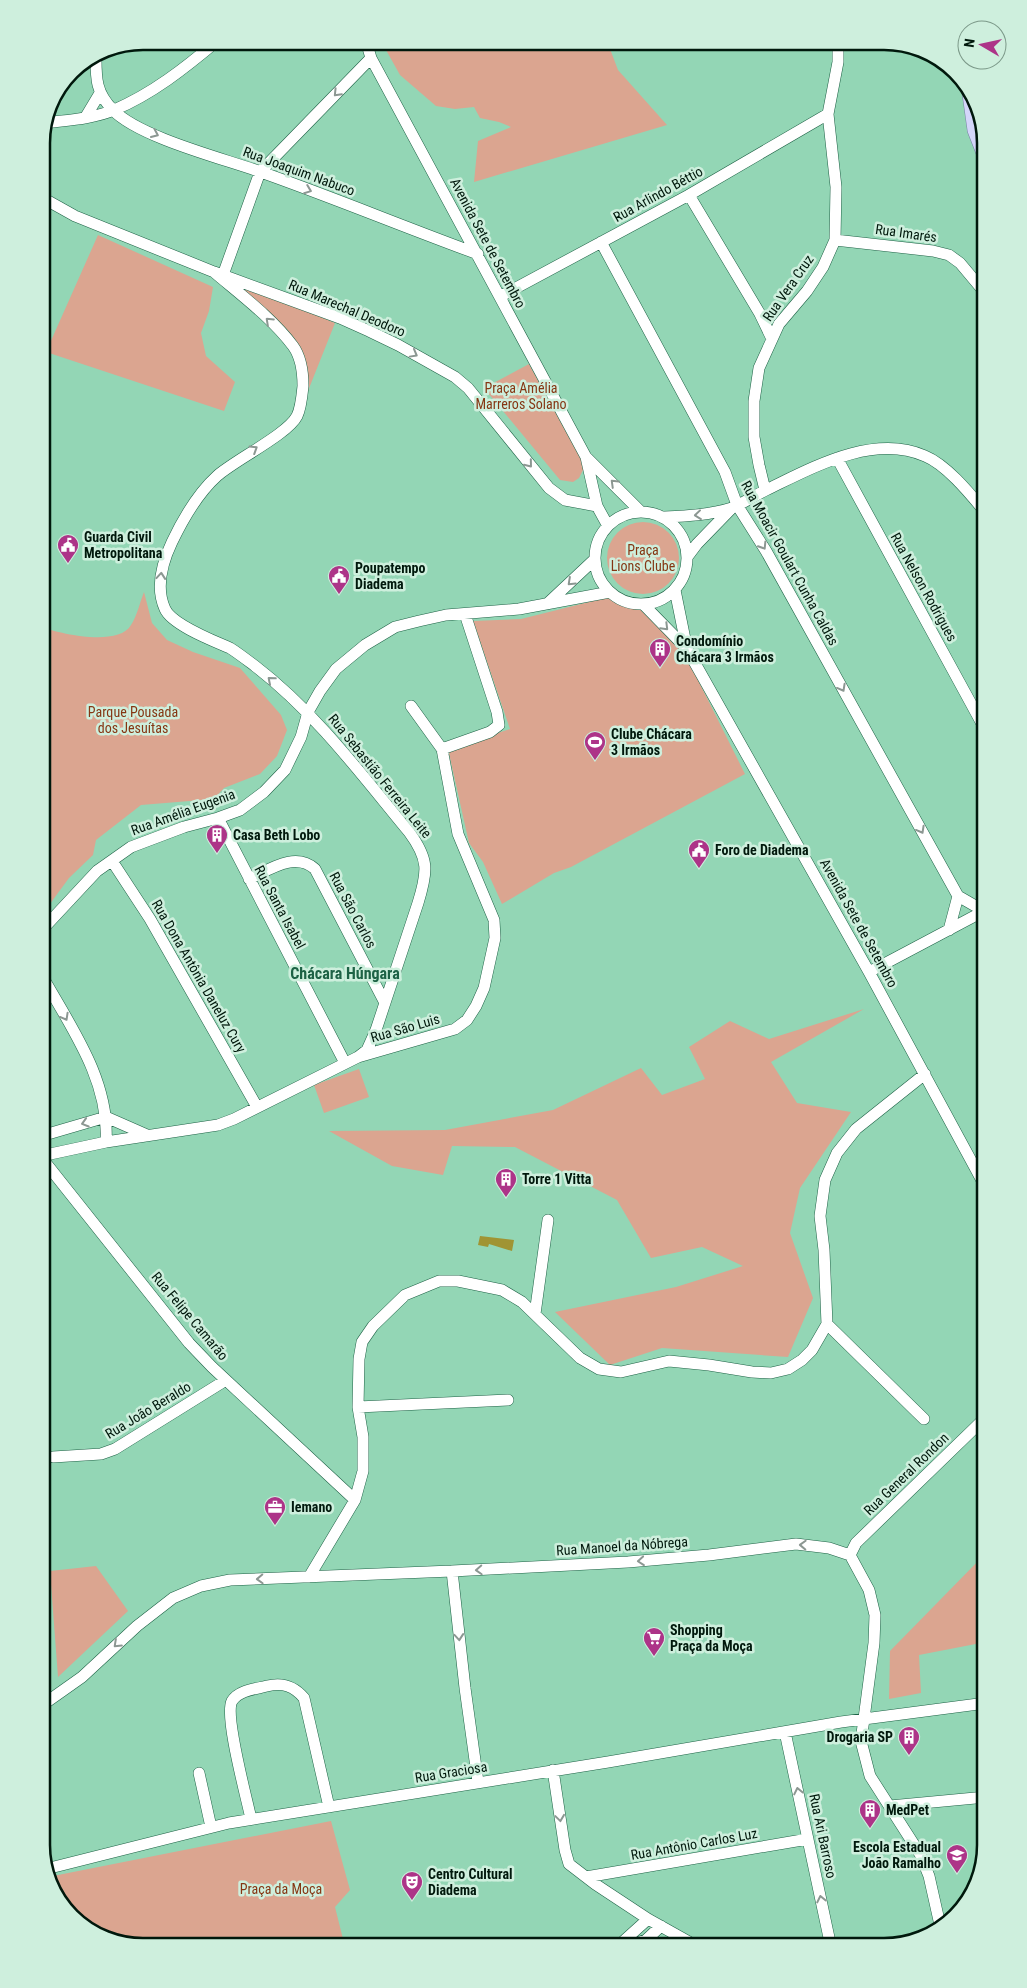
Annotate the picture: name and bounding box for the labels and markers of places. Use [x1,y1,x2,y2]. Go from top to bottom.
place label: Guarda Civil Metropolitana [84,529,163,561]
public building icon: Guarda Civil Metropolitana [56,533,80,564]
place label: Poupatempo Diadema [355,560,426,592]
public building icon: Poupatempo Diadema [327,564,351,595]
place label: Condomínio Chácara 3 Irmãos [676,633,774,665]
building icon: Condomínio Chácara 3 Irmãos [648,637,672,668]
place label: Clube Chácara 3 Irmãos [611,726,692,758]
sports icon: Clube Chácara 3 Irmãos [583,730,607,761]
building icon: Casa Beth Lobo [205,823,229,854]
place label: Casa Beth Lobo [233,827,320,843]
public building icon: Foro de Diadema [687,838,711,869]
place label: Foro de Diadema [715,842,809,858]
building icon: Torre 1 Vitta [494,1167,518,1198]
place label: Torre 1 Vitta [522,1171,592,1187]
office icon: Iemano [263,1495,287,1526]
place label: Iemano [291,1499,332,1515]
place label: Shopping Praça da Moça [670,1622,753,1654]
supermarket icon: Shopping Praça da Moça [642,1626,666,1657]
building icon: Drogaria SP [897,1725,921,1756]
place label: Drogaria SP [827,1729,893,1745]
building icon: MedPet [858,1798,882,1829]
place label: MedPet [886,1802,929,1818]
place label: Escola Estadual João Ramalho [853,1839,941,1871]
school or university icon: Escola Estadual João Ramalho [945,1843,969,1874]
place label: Centro Cultural Diadema [428,1866,513,1898]
theatre icon: Centro Cultural Diadema [400,1870,424,1901]

